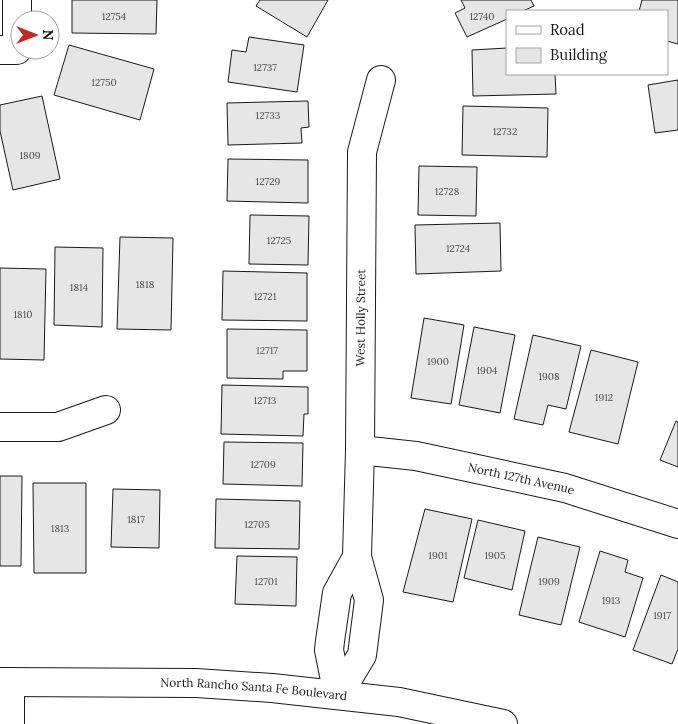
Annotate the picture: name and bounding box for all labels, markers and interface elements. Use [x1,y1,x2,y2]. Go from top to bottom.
north arrow [10,10,60,60]
house number: 12754 [102,10,127,23]
house number: 12740 [469,10,495,23]
legend [506,10,668,75]
text: Road [550,20,585,39]
text: N [39,30,57,41]
text: Building [550,45,608,64]
house number: 12737 [253,61,277,74]
house number: 12750 [91,76,117,89]
house number: 12733 [256,109,281,122]
house number: 12732 [493,125,517,138]
house number: 1809 [19,149,41,162]
house number: 12729 [256,175,281,188]
house number: 12728 [435,185,460,198]
house number: 12725 [267,234,291,247]
house number: 12724 [446,242,471,255]
street label: West Holly Street [353,269,368,367]
house number: 1818 [136,278,155,291]
house number: 1814 [70,281,89,294]
house number: 12721 [254,290,277,303]
house number: 1810 [13,308,33,321]
house number: 12717 [256,344,278,357]
house number: 1900 [427,355,449,368]
house number: 1904 [476,364,498,377]
house number: 1908 [538,370,560,383]
house number: 1912 [595,391,613,404]
house number: 12713 [254,394,277,407]
house number: 12709 [250,458,276,471]
street label: North 127th Avenue [467,459,577,498]
house number: 1817 [127,513,145,526]
house number: 12705 [244,518,270,531]
house number: 1813 [51,522,70,535]
house number: 1901 [428,549,448,562]
house number: 1905 [484,549,506,562]
house number: 12701 [254,575,278,588]
house number: 1909 [538,575,560,588]
house number: 1913 [602,594,621,607]
house number: 1917 [653,609,671,622]
street label: North Rancho Santa Fe Boulevard [160,675,348,703]

